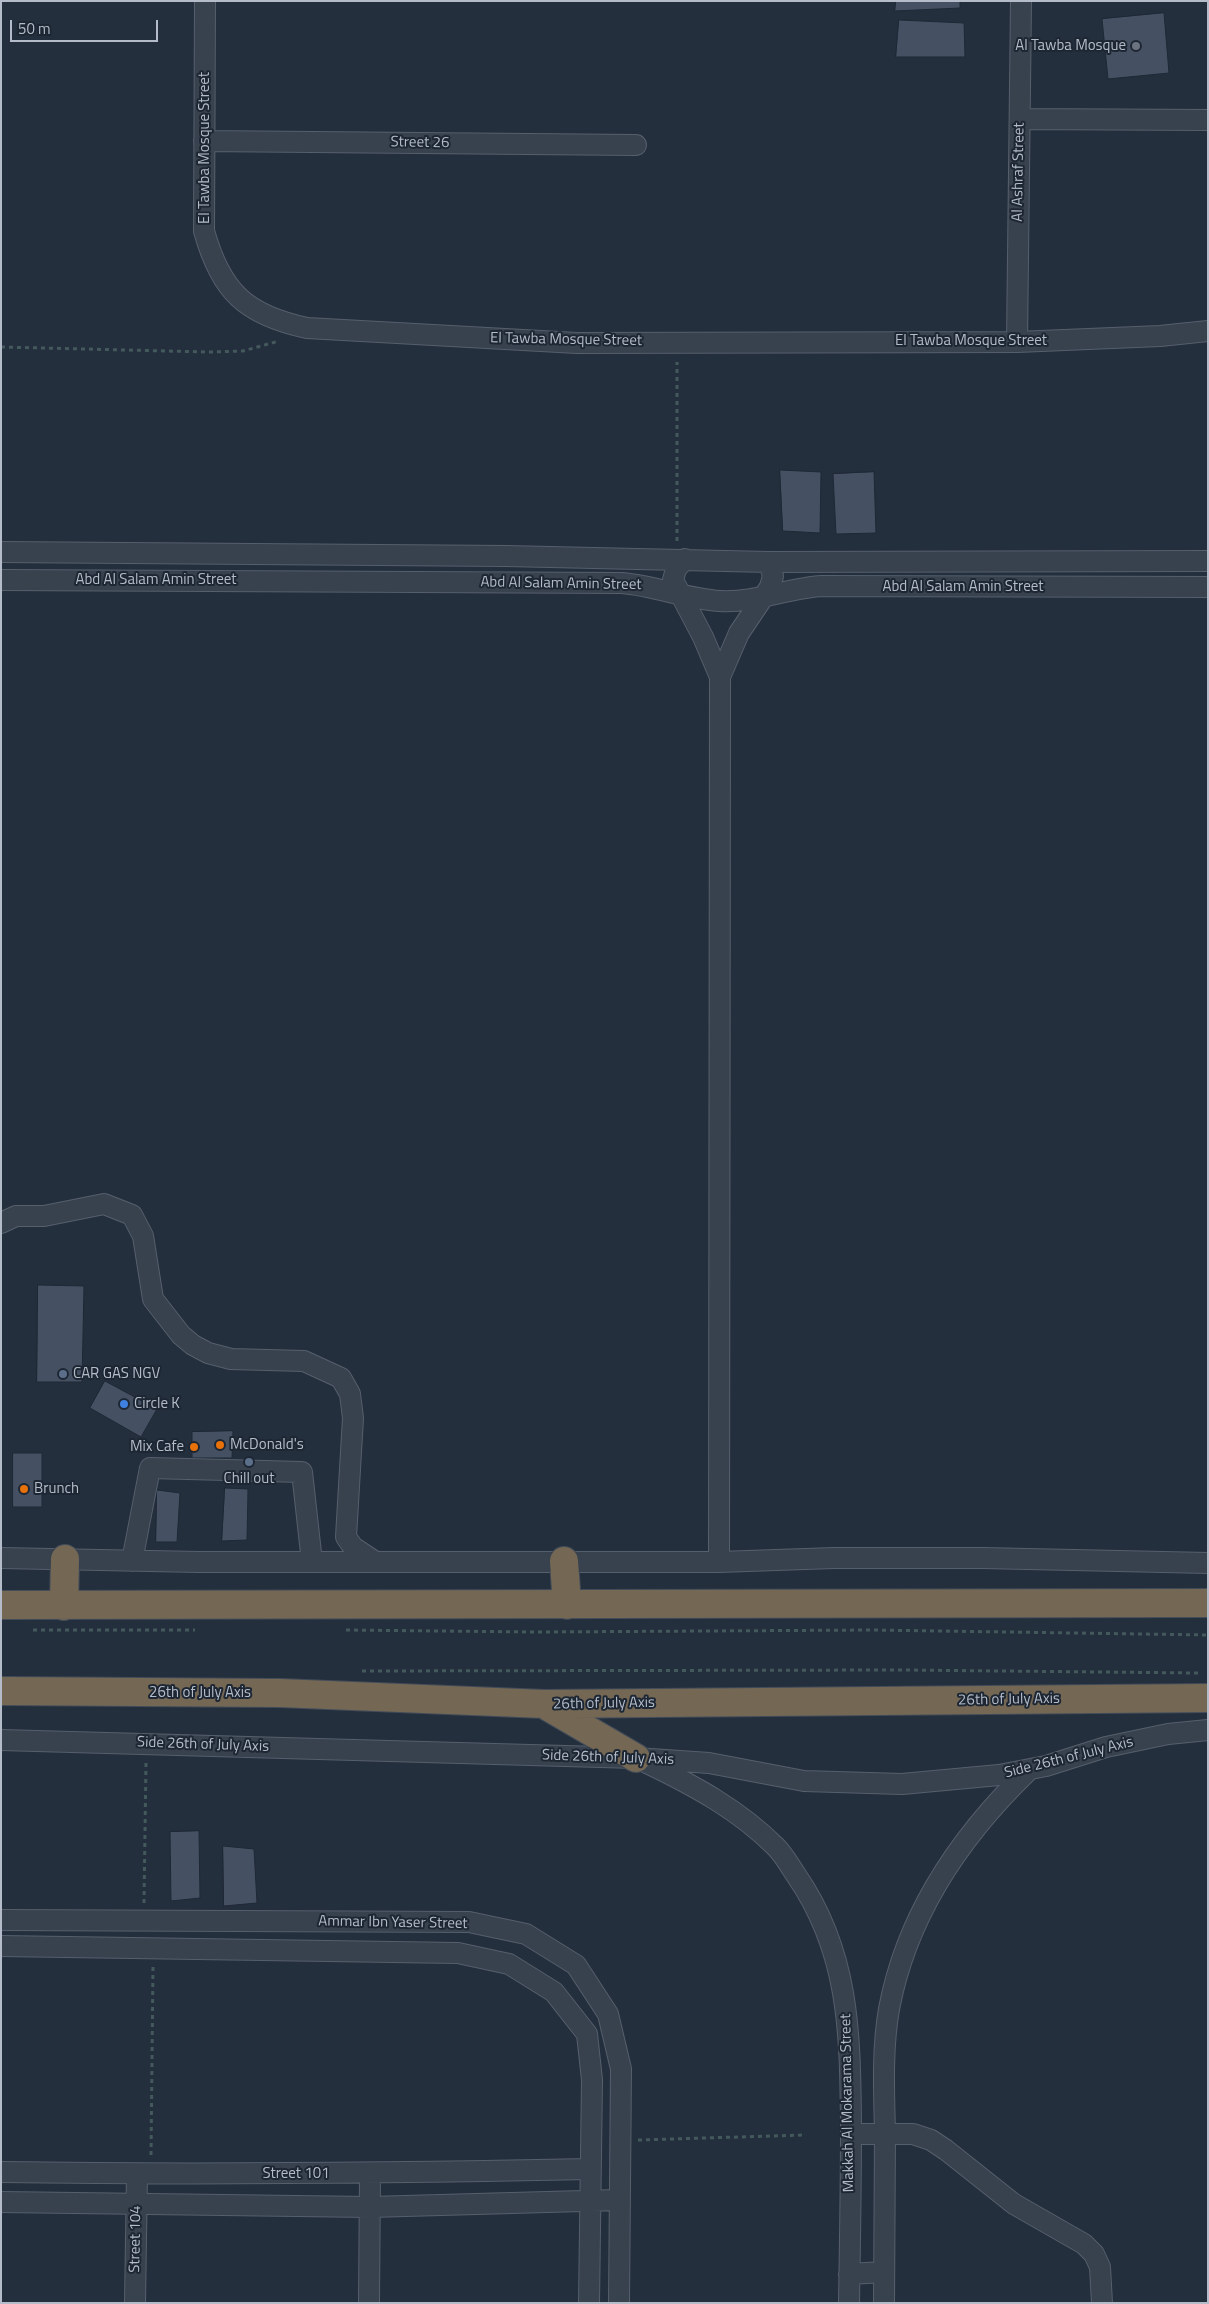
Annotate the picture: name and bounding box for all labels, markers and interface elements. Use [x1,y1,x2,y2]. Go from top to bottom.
scale bar [12,10,160,42]
text: 50 m [18,17,51,40]
place label: Al Tawba Mosque [1015,37,1126,55]
marker: Al Tawba Mosque [1130,40,1142,52]
street label: El Tawba Mosque Street [196,72,214,224]
street label: Al Ashraf Street [1009,122,1029,222]
street label: Street 26 [390,133,450,153]
street label: El Tawba Mosque Street [490,330,642,350]
street label: El Tawba Mosque Street [895,332,1047,350]
street label: Abd Al Salam Amin Street [75,571,237,589]
street label: Abd Al Salam Amin Street [480,574,642,594]
street label: Abd Al Salam Amin Street [882,578,1044,596]
place label: CAR GAS NGV [73,1365,160,1383]
marker: CAR GAS NGV [57,1368,69,1380]
place label: Circle K [134,1395,180,1413]
marker: Circle K [118,1398,130,1410]
place label: McDonald's [230,1436,304,1454]
place label: Mix Cafe [130,1438,184,1456]
marker: McDonald's [214,1439,226,1451]
marker: Mix Cafe [188,1441,200,1453]
marker: Chill out [243,1456,255,1468]
place label: Chill out [224,1470,274,1488]
place label: Brunch [34,1480,79,1498]
marker: Brunch [18,1483,30,1495]
street label: 26th of July Axis [149,1684,251,1702]
street label: 26th of July Axis [958,1690,1060,1710]
street label: 26th of July Axis [553,1694,655,1714]
street label: Side 26th of July Axis [1003,1733,1135,1783]
street label: Side 26th of July Axis [137,1734,269,1756]
street label: Side 26th of July Axis [542,1747,674,1769]
street label: Ammar Ibn Yaser Street [318,1913,468,1933]
street label: Makkah Al Mokarama Street [837,2013,859,2193]
street label: Street 101 [262,2165,330,2183]
street label: Street 104 [126,2205,146,2273]

